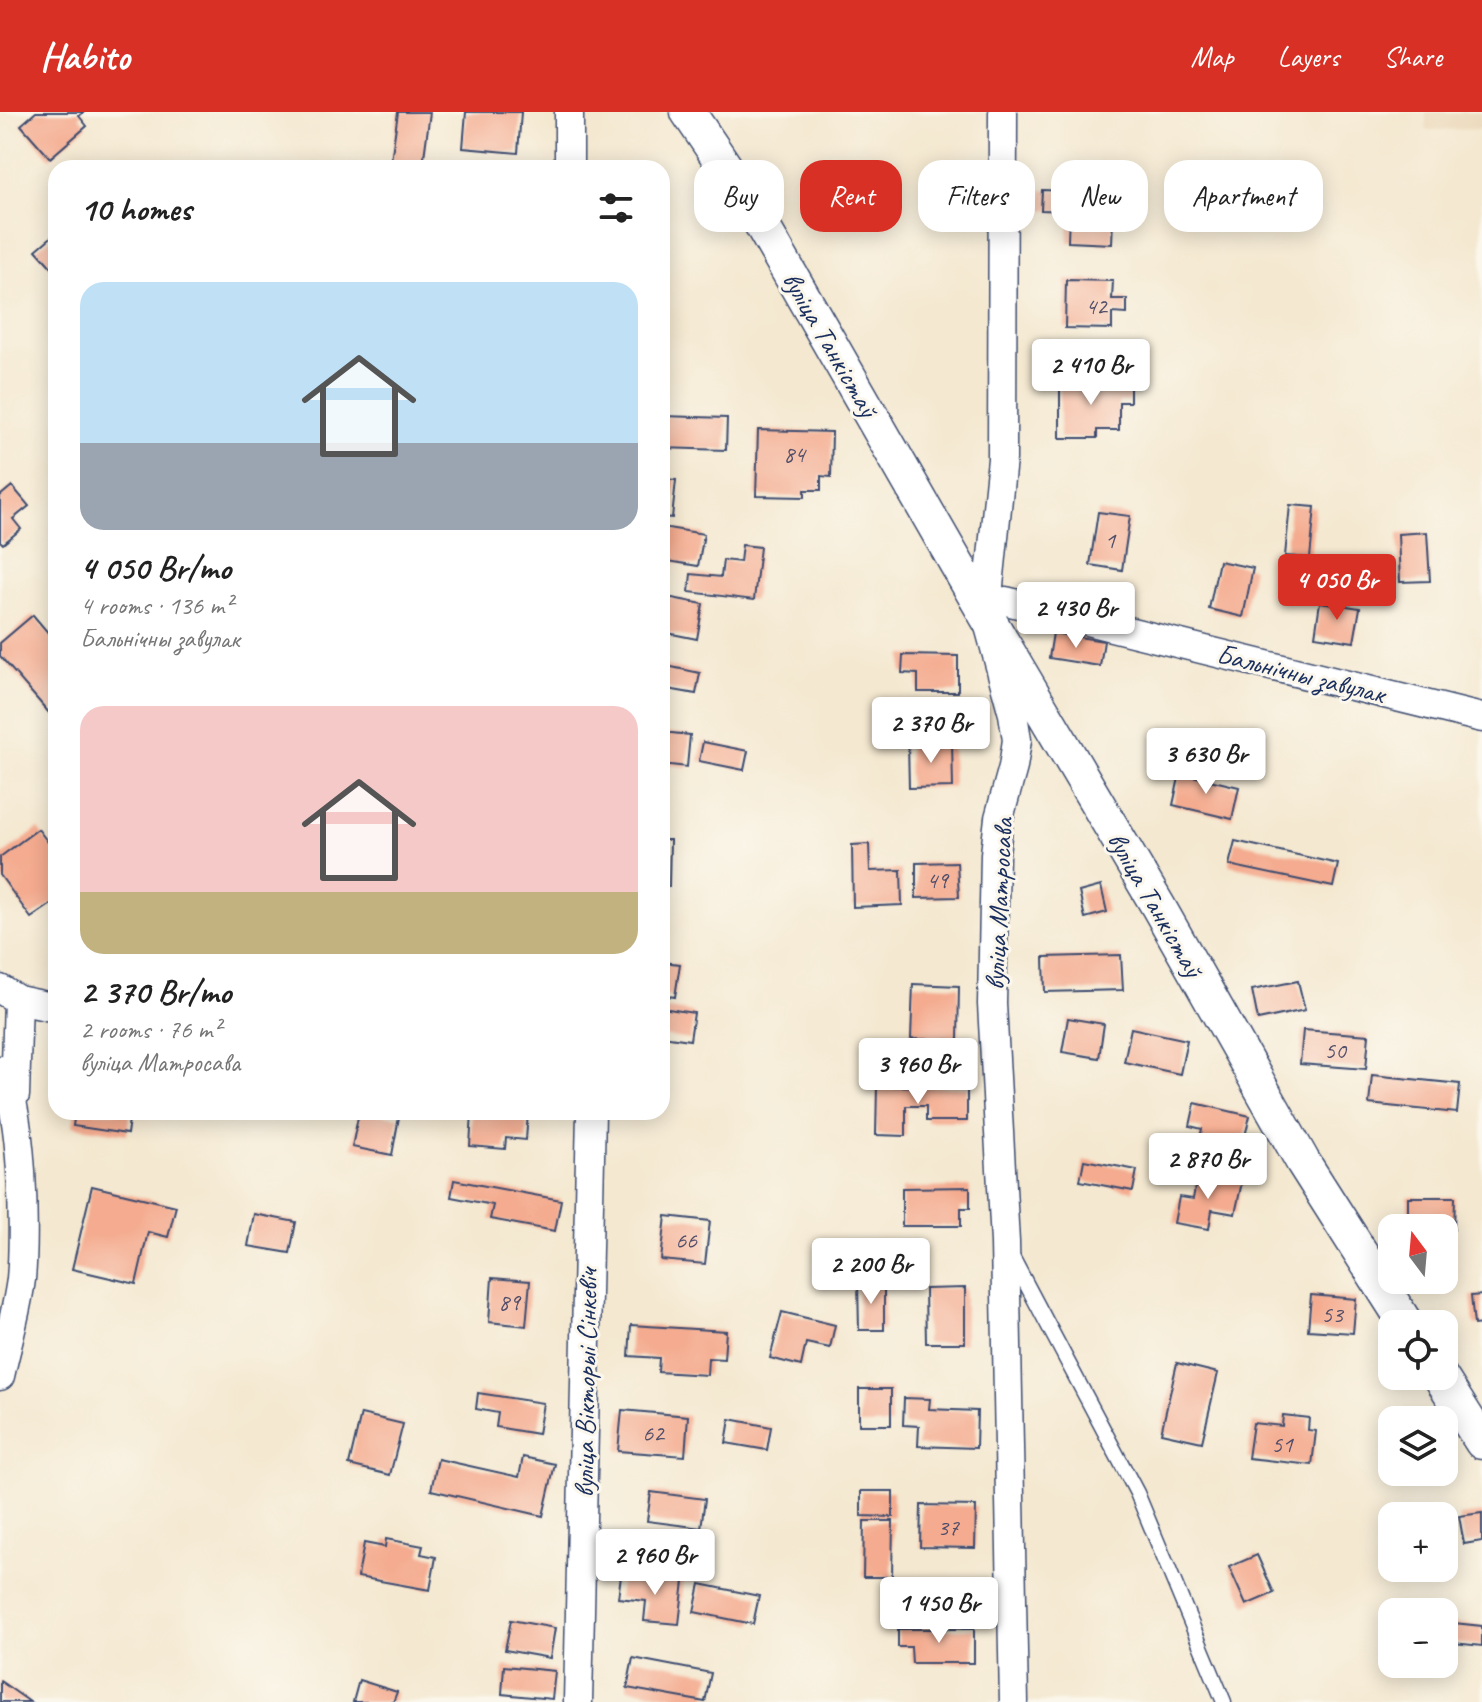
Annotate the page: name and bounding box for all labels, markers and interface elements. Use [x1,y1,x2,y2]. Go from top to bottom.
text: Habito [40,33,129,80]
text: Map [1191,39,1234,74]
text: Layers [1278,39,1339,74]
text: Share [1383,39,1442,74]
chip: Buy [694,160,784,232]
chip: Rent [800,160,902,232]
chip: Filters [918,160,1035,232]
chip: New [1051,160,1148,232]
chip: Apartment [1164,160,1323,232]
icon: filters [594,186,638,230]
text: 10 homes [80,187,191,230]
street label: вуліца Танкістаў [775,265,887,425]
house number: 42 [1085,291,1109,321]
icon: home [287,334,431,478]
pin: 2 410 Br [1008,339,1174,407]
text: 2 410 Br [1050,348,1132,381]
house number: 84 [783,439,807,469]
house number: 1 [1105,525,1117,555]
text: 4 050 Br/mo [80,546,231,589]
pin: 4 050 Br [1254,554,1420,622]
text: 4 050 Br [1296,563,1378,596]
pin: 2 430 Br [993,582,1159,650]
text: 4 rooms · 136 m² [80,589,232,622]
text: 2 430 Br [1035,591,1117,624]
text: Бальнічны завулак [80,622,240,655]
street label: Бальнічны завулак [1213,636,1391,713]
pin: 2 370 Br [848,697,1014,765]
text: 2 370 Br [890,706,972,739]
pin: 3 630 Br [1123,728,1289,796]
text: 3 630 Br [1165,737,1247,770]
icon: home [287,758,431,902]
street label: вуліца Матросава [977,815,1021,991]
street label: вуліца Танкістаў [1100,825,1212,985]
house number: 49 [926,865,950,895]
text: 2 370 Br/mo [80,970,231,1013]
text: 2 rooms · 76 m² [80,1013,221,1046]
house number: 50 [1324,1035,1348,1065]
pin: 3 960 Br [835,1038,1001,1106]
text: вуліца Матросава [80,1046,240,1079]
text: 3 960 Br [877,1047,959,1080]
pin: 2 870 Br [1125,1133,1291,1201]
text: 2 870 Br [1167,1142,1249,1175]
north arrow [1378,1214,1458,1294]
map controls [1378,1214,1458,1678]
house number: 66 [675,1225,698,1255]
pin: 2 200 Br [788,1238,954,1306]
text: 2 200 Br [830,1247,912,1280]
street label: вуліца Вікторыі Сінкевіч [566,1265,605,1498]
house number: 89 [498,1287,522,1317]
house number: 53 [1321,1299,1345,1329]
button: locate [1378,1310,1458,1390]
button: layers [1378,1406,1458,1486]
house number: 62 [642,1418,666,1448]
house number: 51 [1271,1429,1294,1459]
button: + [1378,1502,1458,1582]
house number: 37 [937,1512,960,1542]
pin: 2 960 Br [572,1529,738,1597]
text: 2 960 Br [614,1538,696,1571]
pin: 1 450 Br [856,1577,1022,1645]
text: 1 450 Br [898,1586,980,1619]
button: − [1378,1598,1458,1678]

